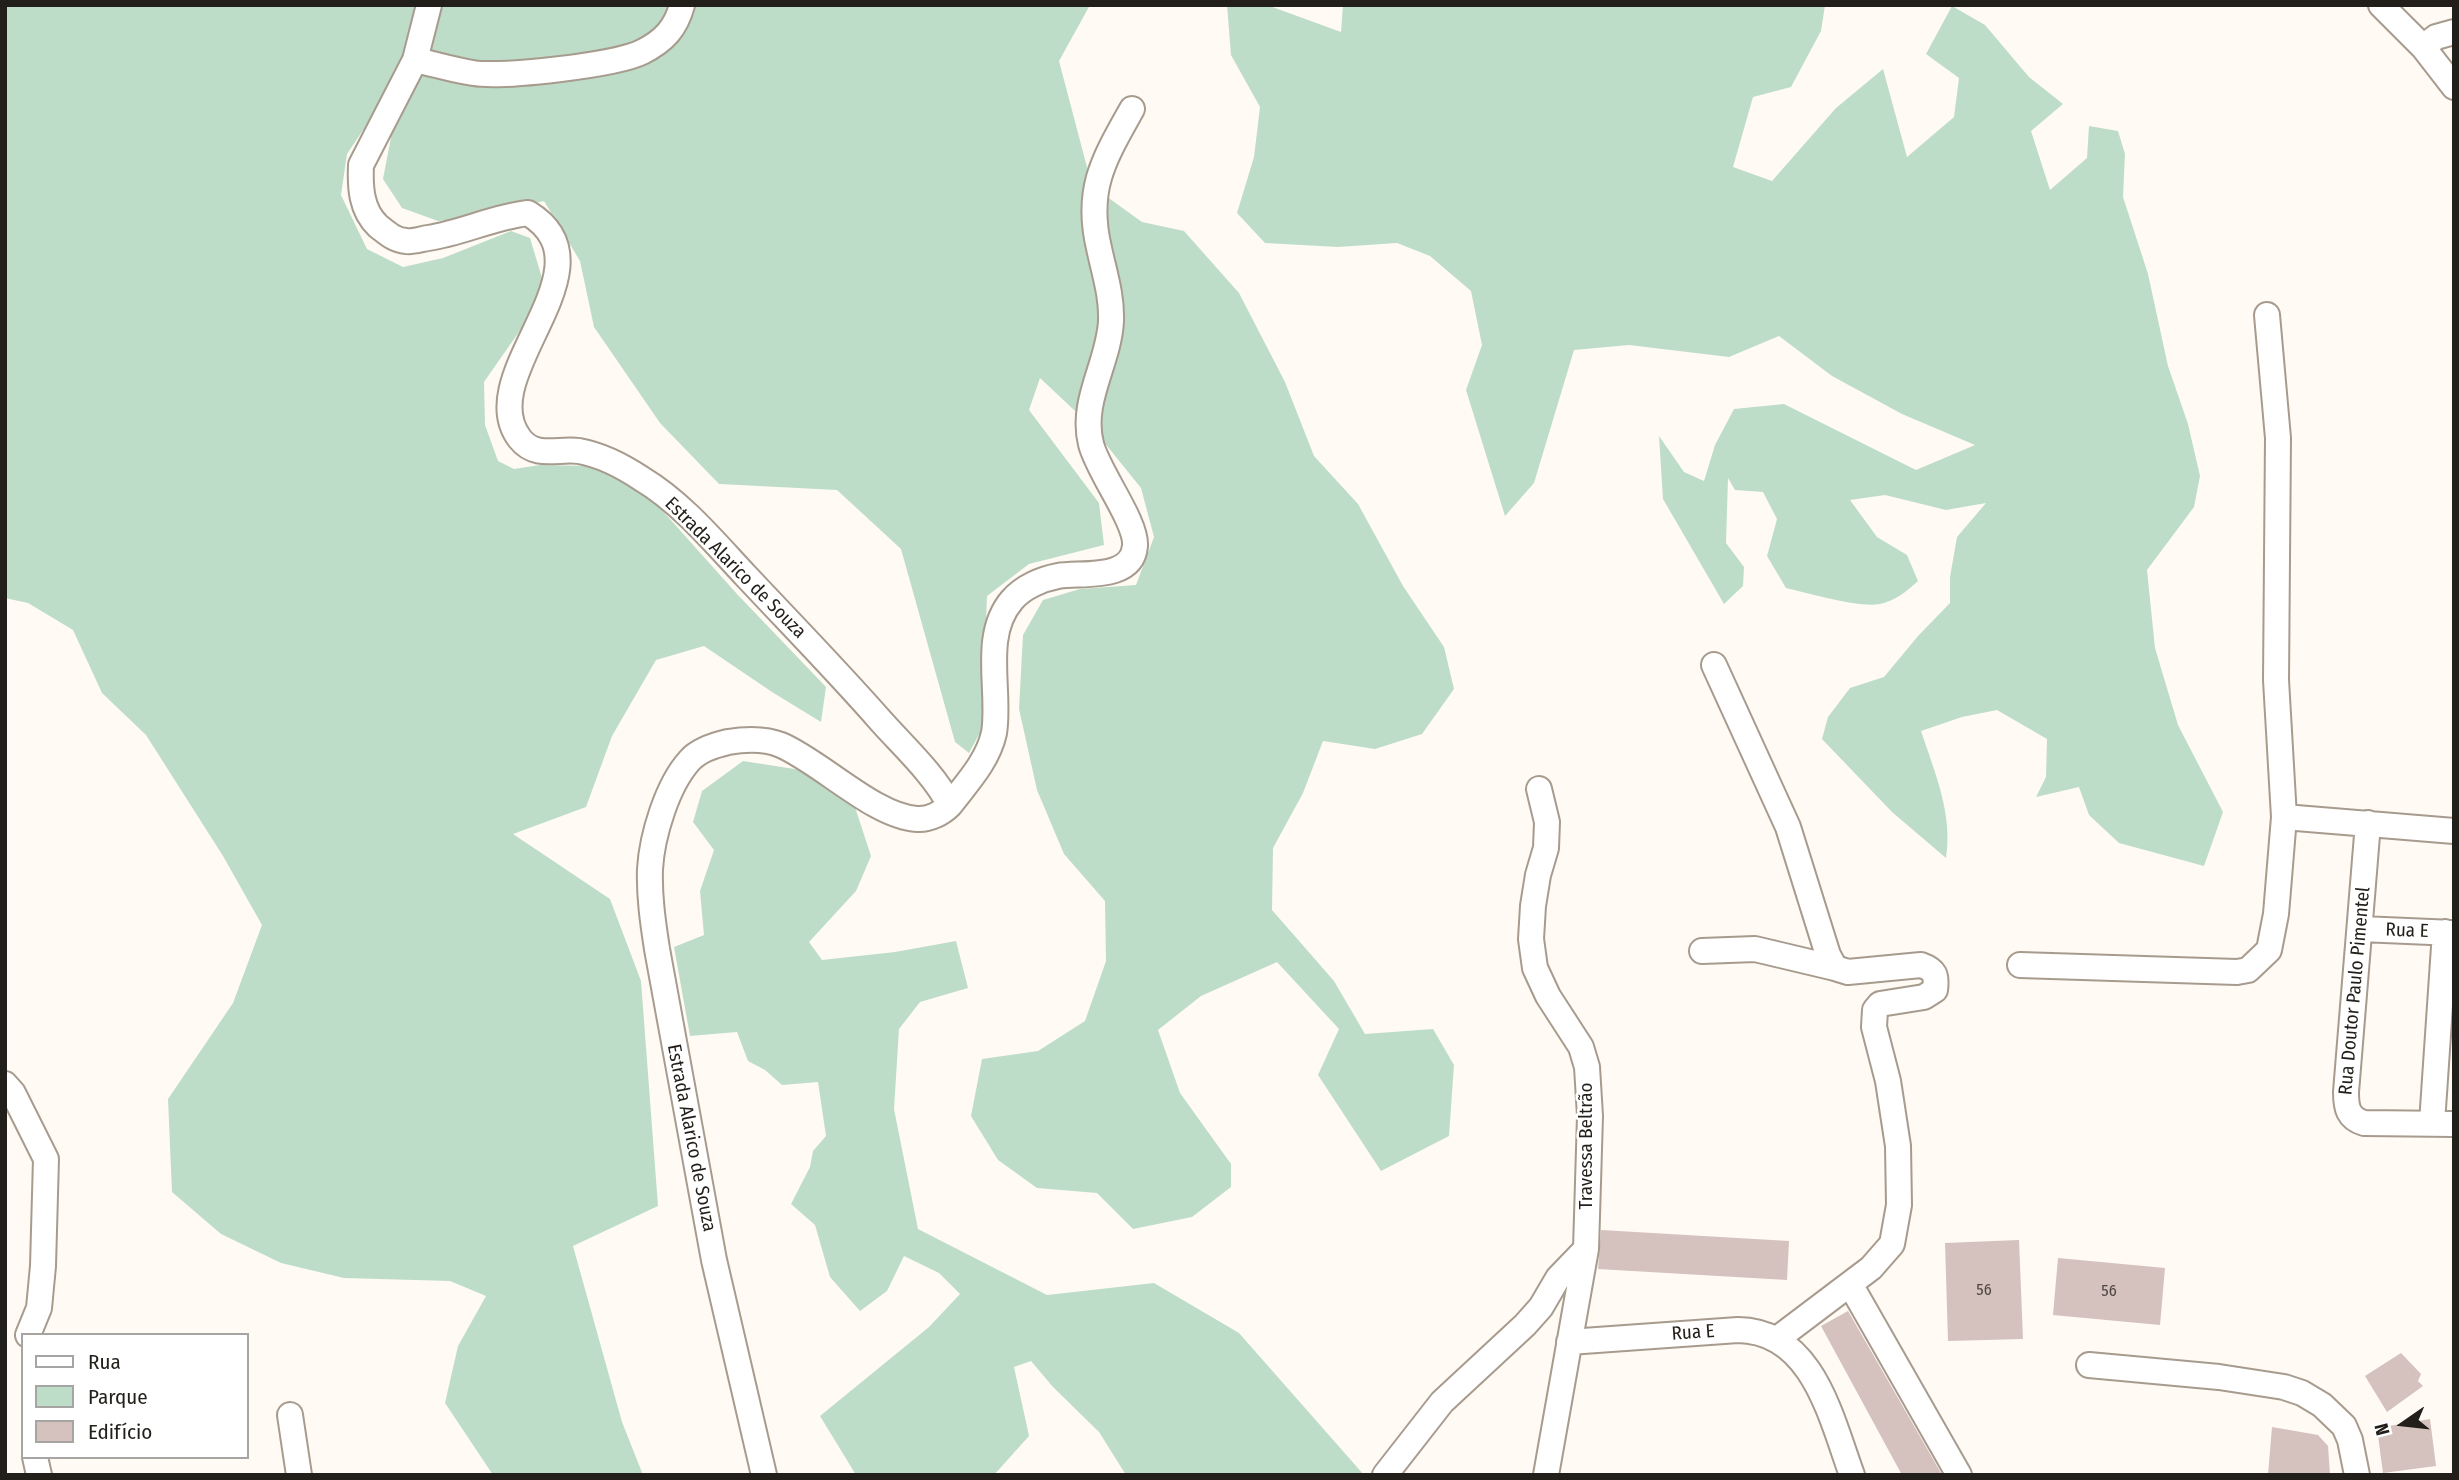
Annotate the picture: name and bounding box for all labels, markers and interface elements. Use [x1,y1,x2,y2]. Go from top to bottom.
street label: Estrada Alarico de Souza [660,493,810,643]
street label: Rua Doutor Paulo Pimentel [2335,886,2375,1096]
street label: Rua E [2385,919,2429,943]
street label: Estrada Alarico de Souza [662,1042,720,1234]
street label: Travessa Beltrão [1576,1082,1598,1210]
house number: 56 [1976,1281,1992,1301]
house number: 56 [2101,1282,2117,1302]
street label: Rua E [1671,1320,1715,1346]
legend [21,1333,248,1459]
text: Rua [88,1349,121,1375]
text: Parque [88,1384,148,1410]
north arrow [2368,1389,2438,1459]
text: Edifício [88,1419,152,1445]
text: N [2370,1421,2395,1438]

